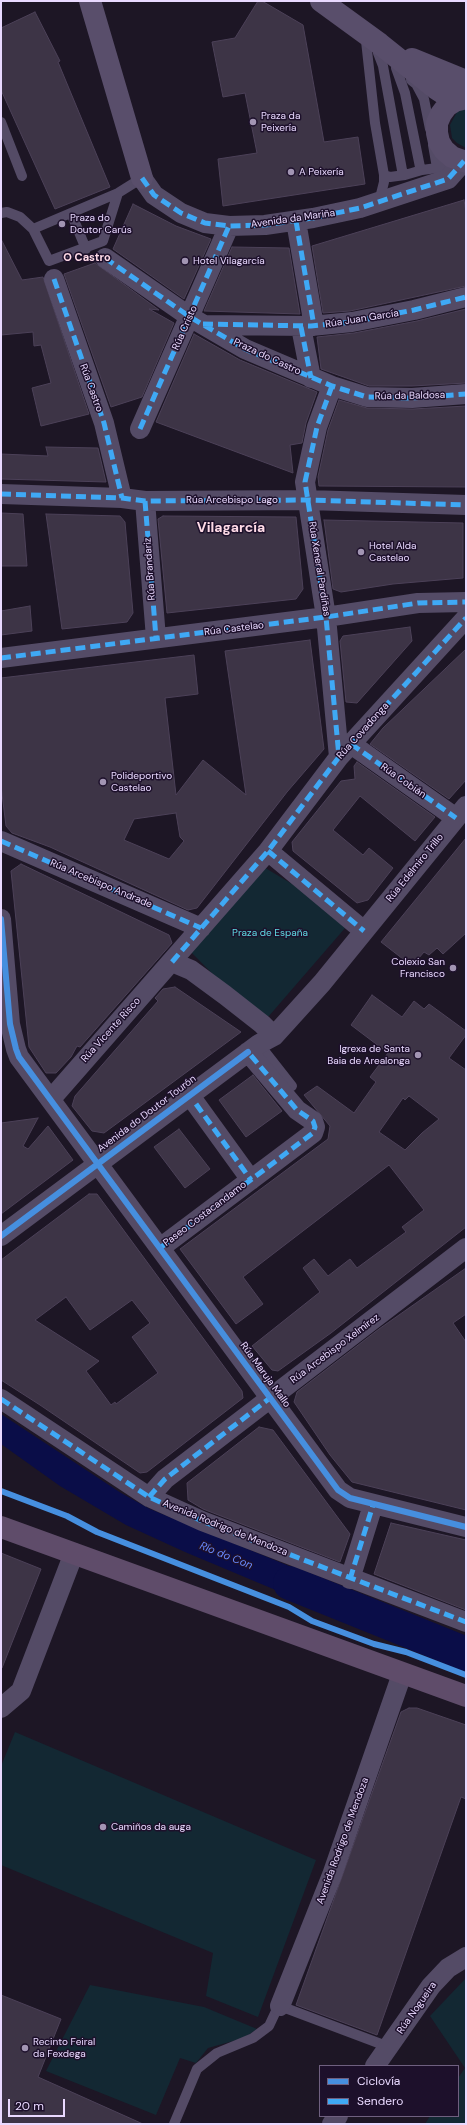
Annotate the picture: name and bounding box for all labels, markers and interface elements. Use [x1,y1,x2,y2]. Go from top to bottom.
place label: Praza da Peixería [261,110,300,134]
marker: Praza da Peixería [248,117,258,127]
place label: A Peixería [299,166,344,178]
marker: A Peixería [286,167,296,177]
street label: Avenida da Mariña [250,207,336,231]
place label: Praza do Doutor Carús [70,212,132,236]
marker: Praza do Doutor Carús [57,219,67,229]
district label: O Castro [63,251,111,265]
place label: Hotel Vilagarcía [193,255,265,267]
marker: Hotel Vilagarcía [180,256,190,266]
street label: Rúa Cristo [170,304,200,352]
street label: Rúa Juan García [324,307,400,331]
street label: Praza do Castro [231,336,303,378]
street label: Rúa Castro [77,362,105,414]
street label: Rúa da Baldosa [375,389,445,403]
street label: Rúa Arcebispo Lago [186,494,278,506]
district label: Vilagarcía [197,520,265,536]
street label: Rúa Xeneral Pardiñas [306,521,332,617]
street label: Rúa Brandariz [142,537,158,601]
place label: Hotel Alda Castelao [369,540,416,564]
marker: Hotel Alda Castelao [356,547,366,557]
street label: Rúa Castelao [203,619,265,639]
street label: Rúa Covadonga [334,700,392,762]
street label: Rúa Cobián [378,761,428,801]
place label: Polideportivo Castelao [111,770,172,794]
marker: Polideportivo Castelao [98,777,108,787]
street label: Rúa Edelmiro Trillo [384,831,446,905]
street label: Rúa Arcebispo Andrade [48,857,154,911]
park label: Praza de España [232,927,308,939]
place label: Colexio San Francisco [391,956,445,980]
marker: Colexio San Francisco [448,963,458,973]
street label: Rúa Vicente Risco [79,995,143,1065]
place label: Igrexa de Santa Baia de Arealonga [327,1043,410,1066]
marker: Igrexa de Santa Baia de Arealonga [413,1050,423,1060]
street label: Avenida do Doutor Tourón [95,1073,199,1155]
street label: Paseo Costacandamo [161,1179,249,1249]
street label: Rúa Arcebispo Xelmírez [288,1312,382,1386]
street label: Rúa Maruja Mallo [237,1340,293,1410]
street label: Avenida Rodrigo de Mendoza [161,1497,289,1559]
water label: Río do Con [198,1539,254,1573]
street label: Avenida Rodrigo de Mendoza [314,1776,372,1906]
place label: Camiños da auga [111,1821,191,1833]
marker: Camiños da auga [98,1822,108,1832]
street label: Rúa Nogueira [395,1980,439,2036]
place label: Recinto Feiral da Fexdega [33,2036,95,2060]
marker: Recinto Feiral da Fexdega [20,2043,30,2053]
legend [319,2065,459,2117]
text: Ciclovía [357,2073,400,2089]
scale bar [10,2091,67,2117]
text: Sendero [357,2093,403,2109]
text: 20 m [15,2098,44,2114]

